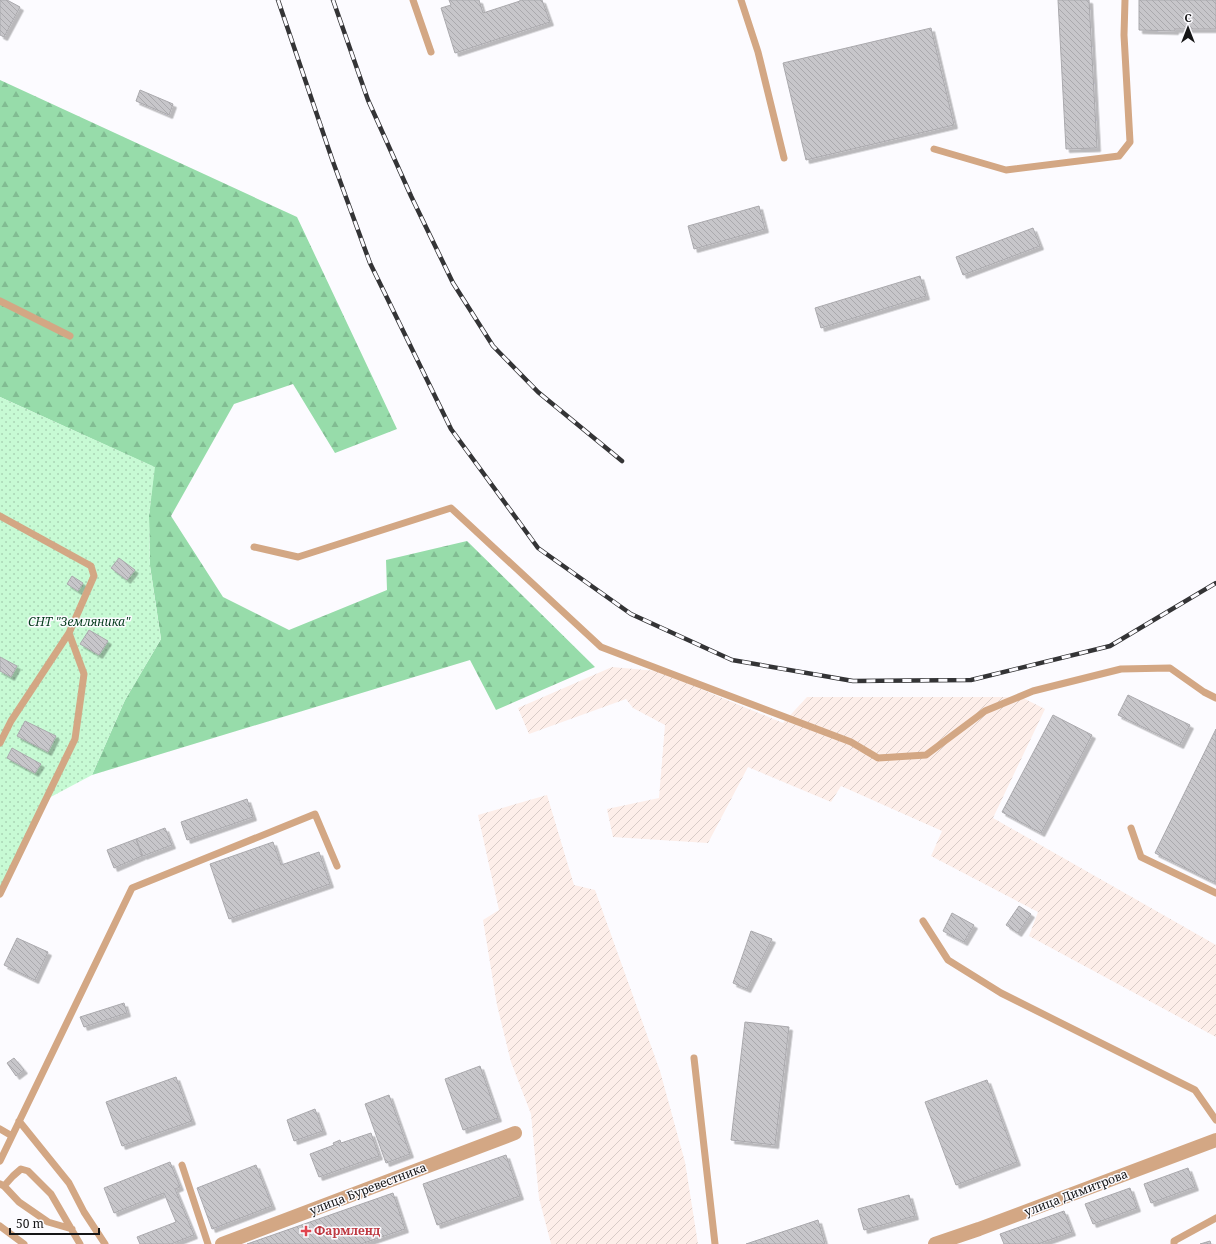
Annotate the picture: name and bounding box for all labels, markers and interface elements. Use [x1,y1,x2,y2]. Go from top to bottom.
north arrow [1168,8,1208,48]
text: С [1184,10,1192,25]
park label: СНТ "Земляника" [28,613,131,630]
street label: улица Буревестника [307,1158,429,1219]
street label: улица Димитрова [1022,1165,1130,1220]
scale bar [10,1210,99,1236]
text: 50 m [16,1215,44,1232]
place label: Фармленд [314,1222,381,1239]
marker: Фармленд [301,1226,311,1236]

